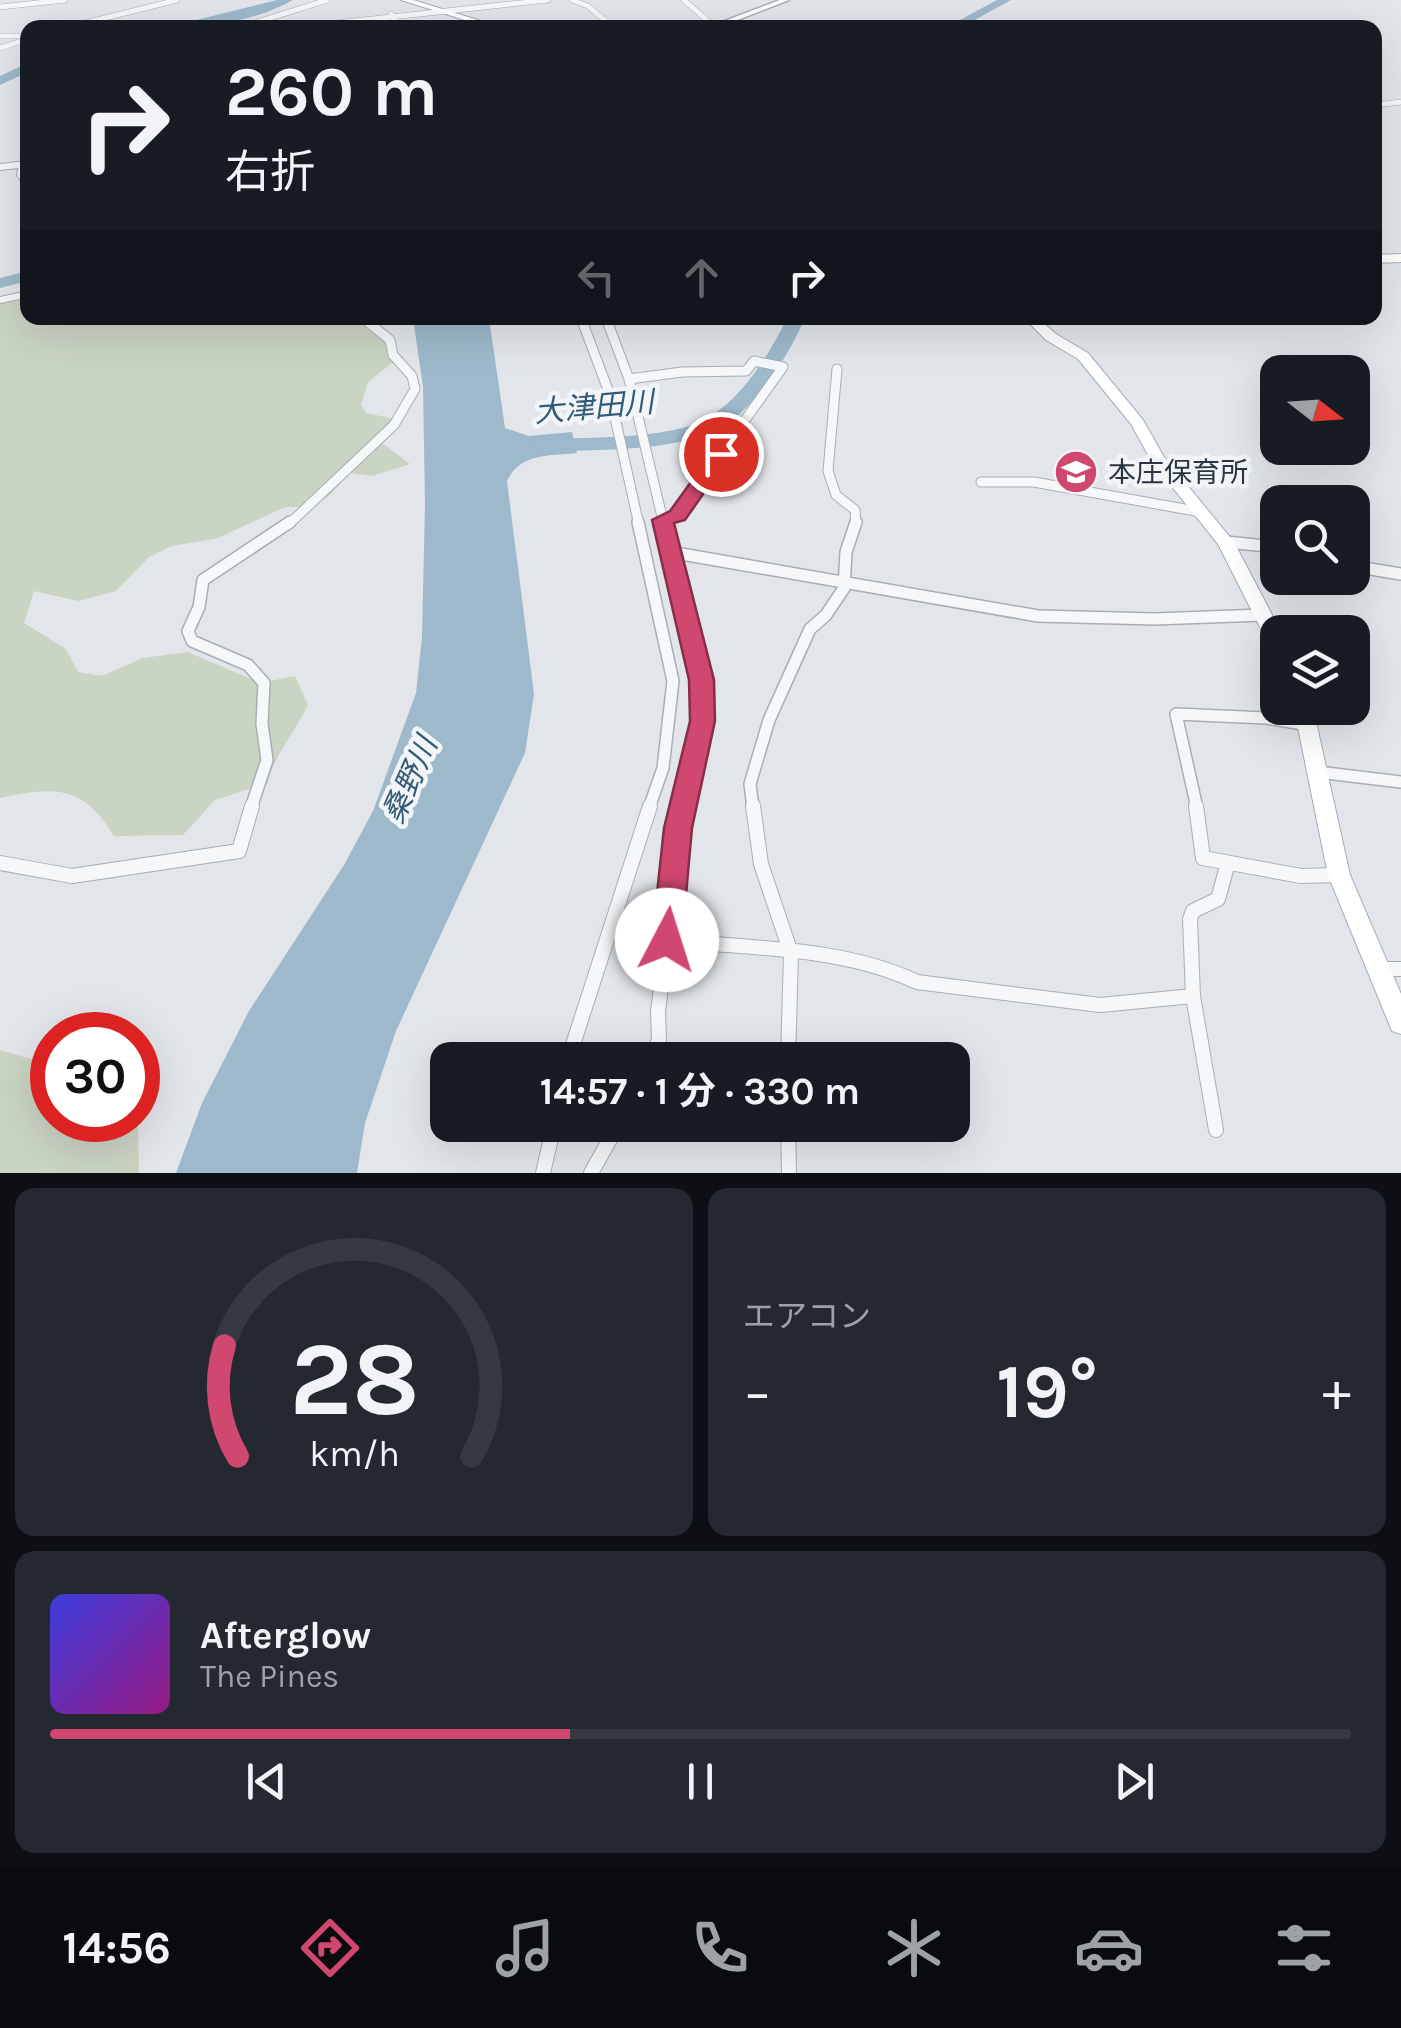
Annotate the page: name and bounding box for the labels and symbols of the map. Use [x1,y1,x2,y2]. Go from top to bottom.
north arrow [1260,355,1370,465]
water label: 大津田川 [533,384,658,430]
pin [679,412,764,497]
school or university icon: 本庄保育所 [1053,449,1099,495]
place label: 本庄保育所 [1108,456,1248,489]
water label: 桑野川 [375,729,446,828]
position arrow [615,888,719,992]
speed limit sign: 30 [30,1012,160,1142]

